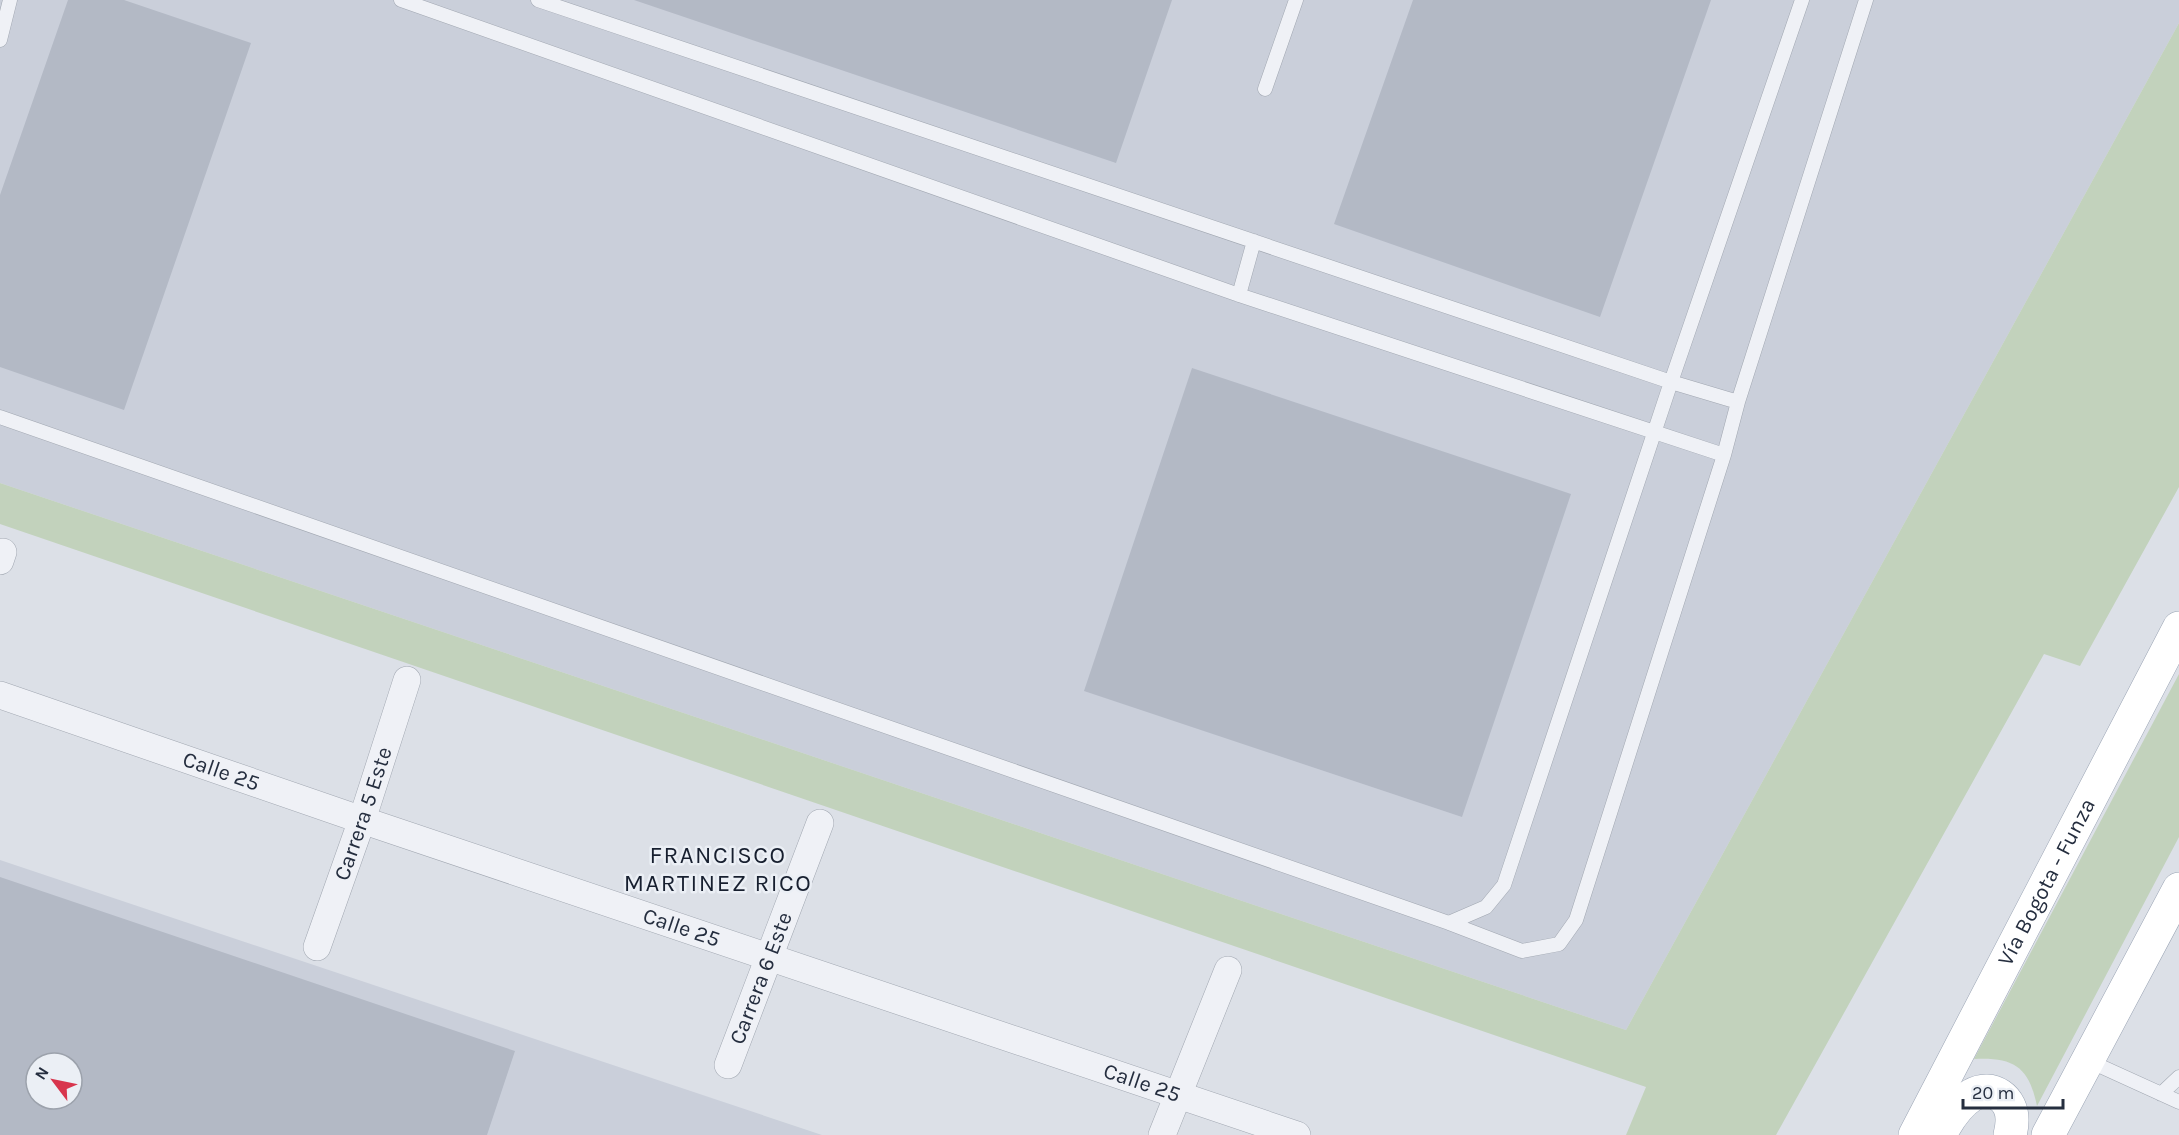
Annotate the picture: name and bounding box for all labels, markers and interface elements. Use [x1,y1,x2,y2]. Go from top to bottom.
street label: Carrera 5 Este [329,744,398,884]
street label: Calle 25 [179,746,263,797]
street label: Vía Bogota - Funza [1992,794,2101,970]
district label: FRANCISCO MARTINEZ RICO [624,841,812,897]
street label: Calle 25 [639,903,723,953]
street label: Carrera 6 Este [724,908,798,1048]
north arrow [24,1051,84,1111]
street label: Calle 25 [1100,1058,1184,1108]
text: N [31,1063,53,1083]
scale bar [1963,1072,2064,1110]
text: 20 m [1972,1082,2014,1104]

